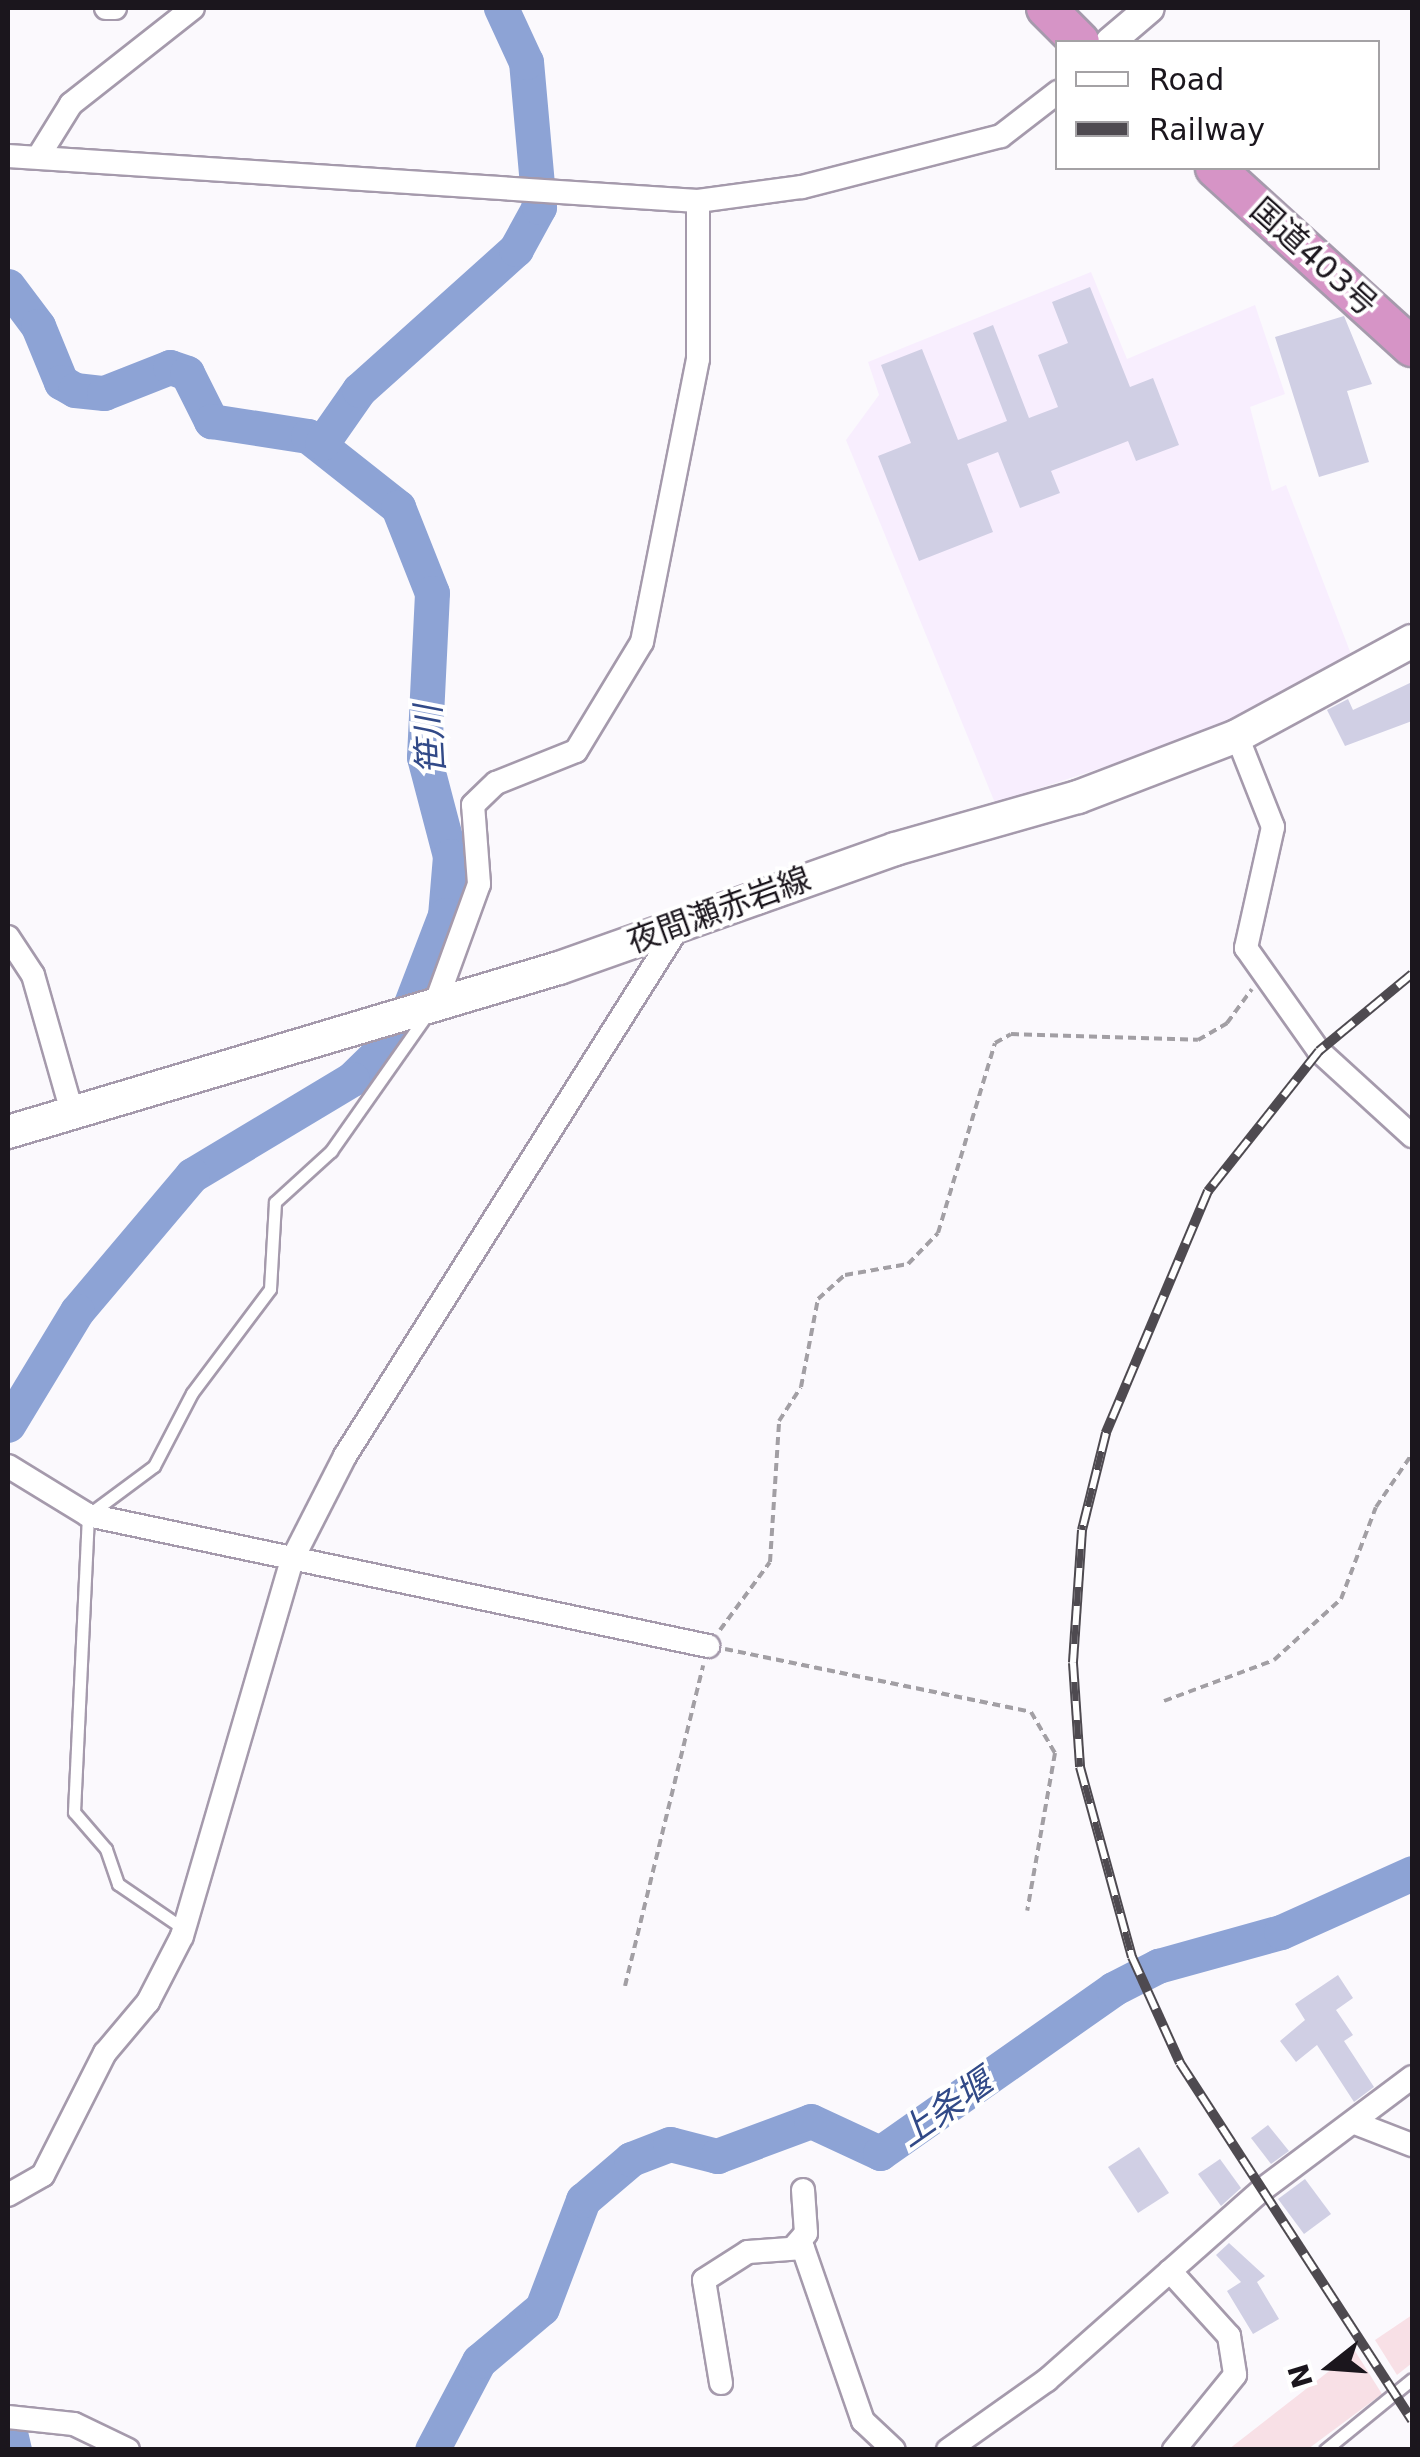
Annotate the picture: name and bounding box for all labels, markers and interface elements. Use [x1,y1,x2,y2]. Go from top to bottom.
legend [1055,40,1380,170]
text: Road [1149,62,1224,97]
text: Railway [1149,112,1265,147]
street label: 国道403号 [1243,190,1385,324]
water label: 笹川 [407,704,453,776]
street label: 夜間瀬赤岩線 [622,859,816,961]
water label: 上条堰 [890,2061,1000,2155]
north arrow [1280,2317,1380,2417]
text: N [1282,2360,1320,2392]

